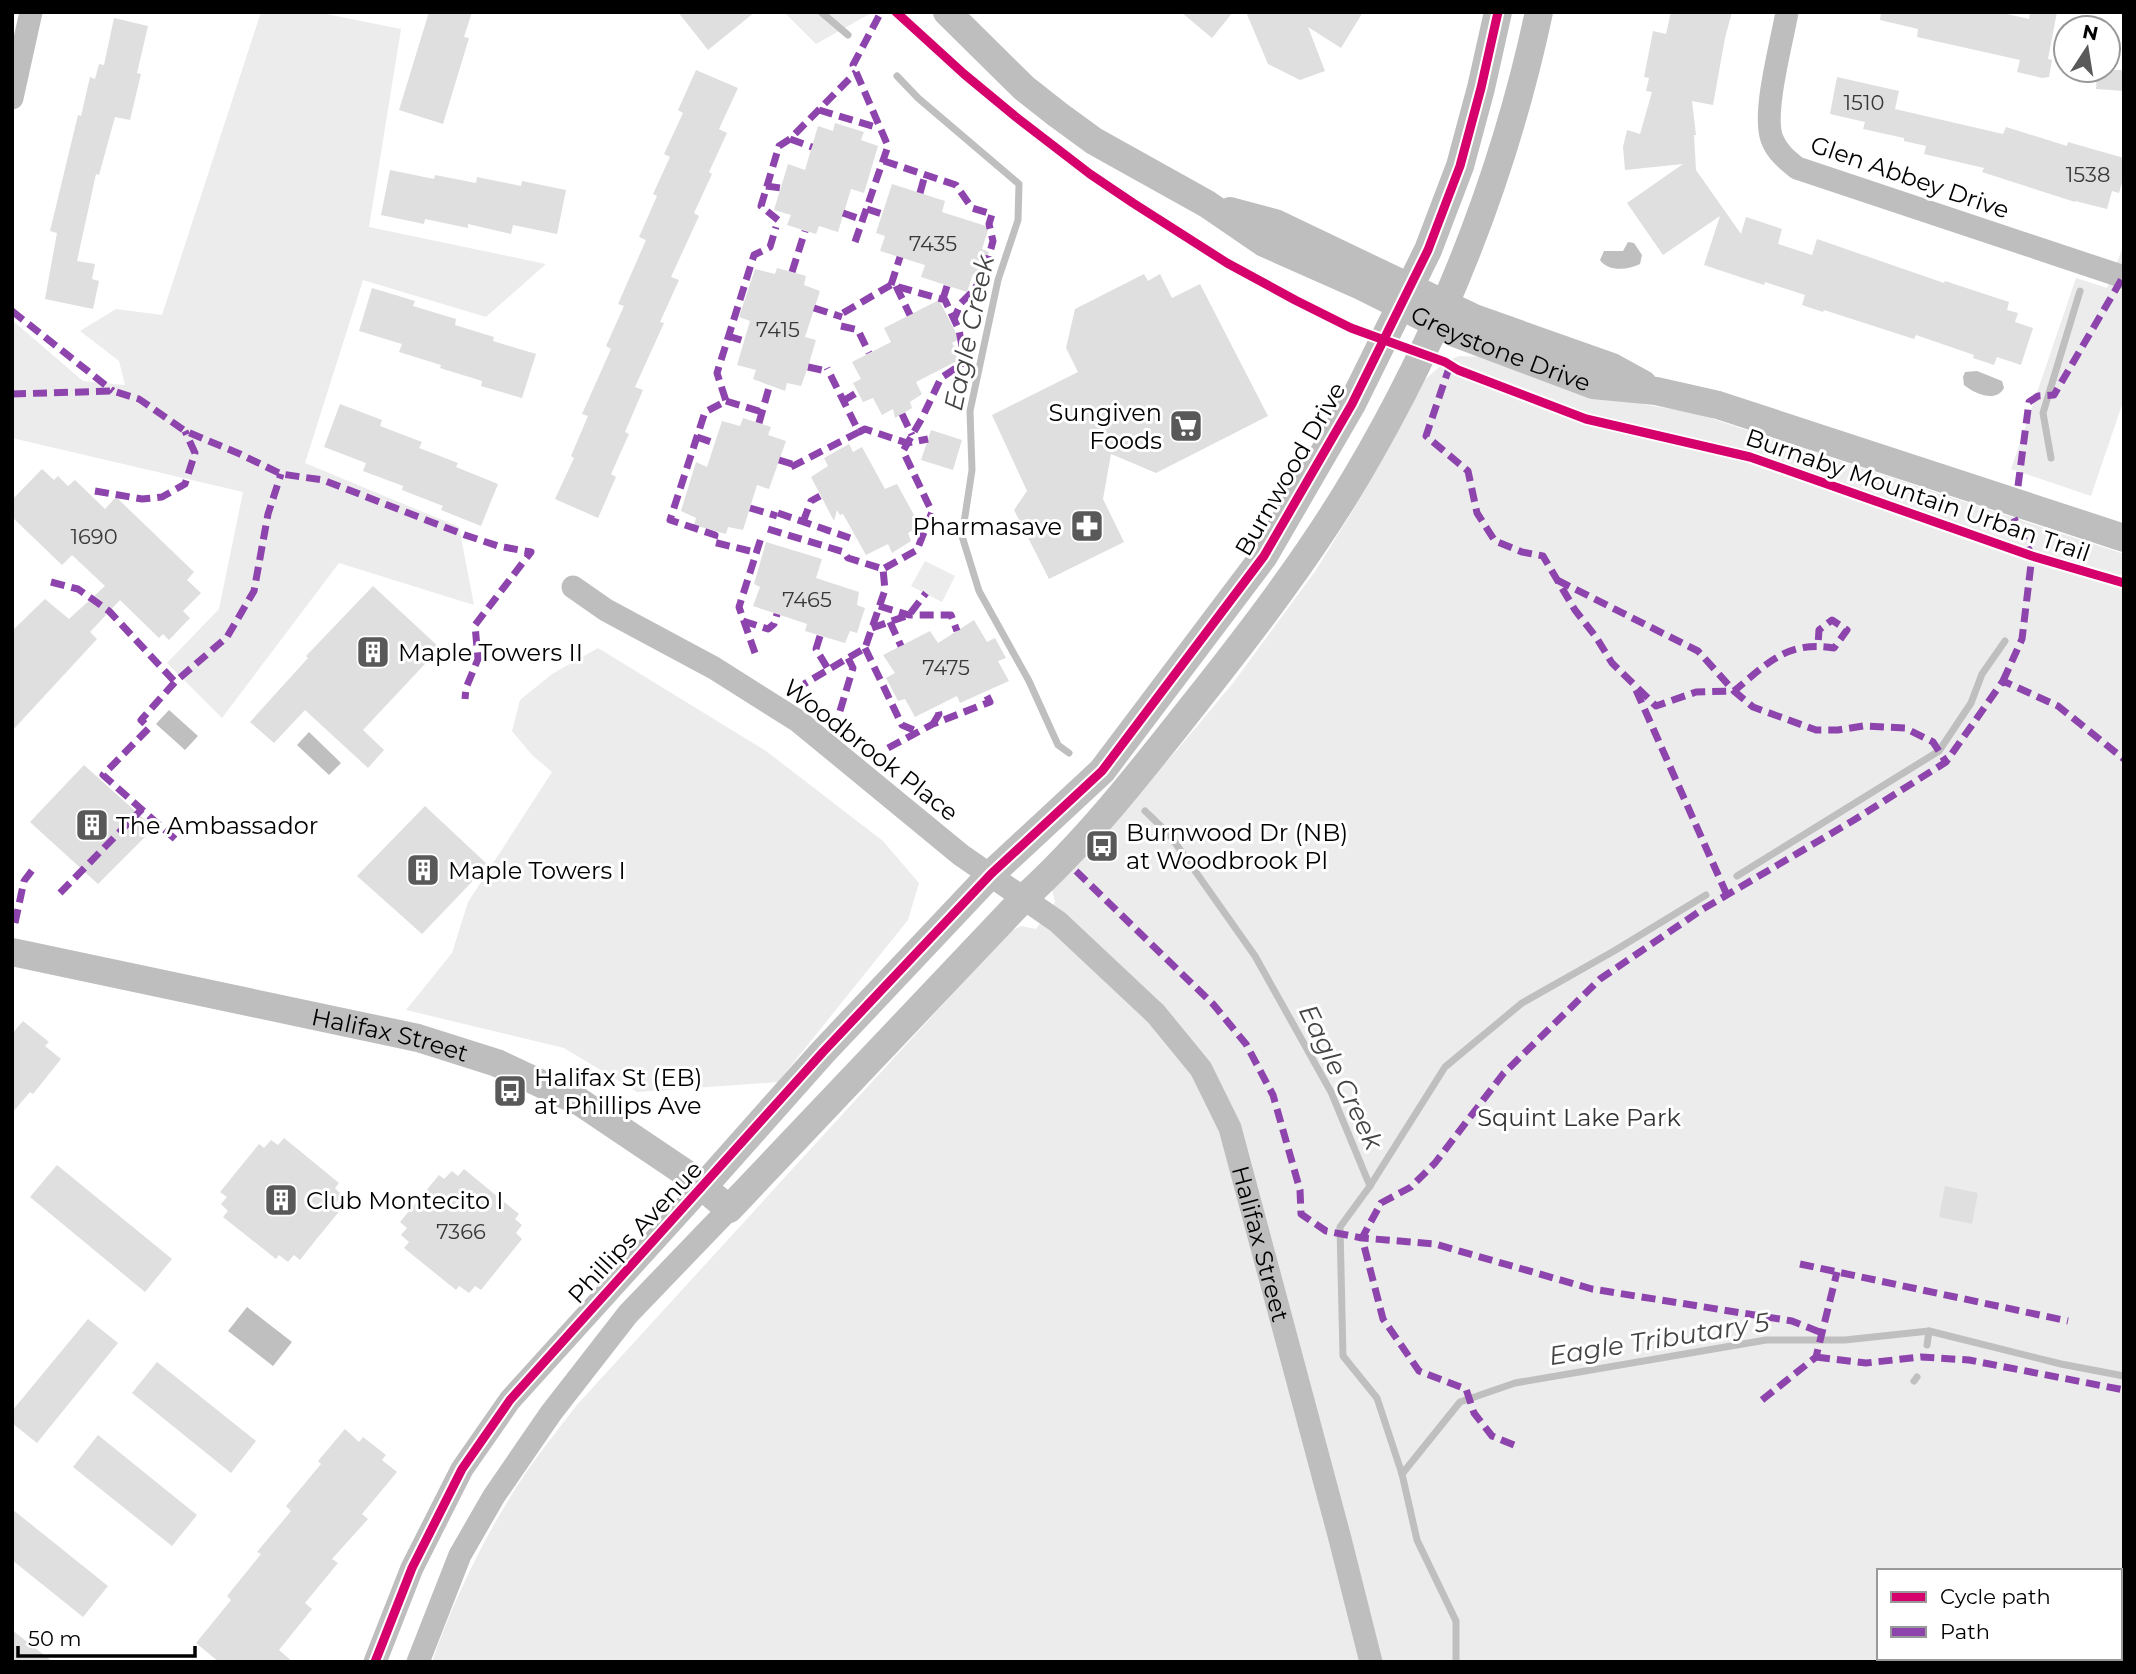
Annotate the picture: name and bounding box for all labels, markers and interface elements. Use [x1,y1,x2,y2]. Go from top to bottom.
north arrow [2052,14,2122,84]
text: N [2081,20,2100,46]
house number: 1510 [1844,90,1884,115]
street label: Glen Abbey Drive [1807,129,2013,225]
house number: 1538 [2066,162,2110,187]
house number: 7435 [909,231,957,256]
water label: Eagle Creek [937,251,1001,414]
street label: Greystone Drive [1406,299,1595,397]
house number: 7415 [756,317,800,342]
street label: Burnwood Drive [1228,377,1352,561]
place label: Sungiven Foods [1049,398,1162,455]
supermarket icon: Sungiven Foods [1167,407,1205,445]
street label: Burnaby Mountain Urban Trail [1742,422,2094,568]
pharmacy icon: Pharmasave [1068,507,1106,545]
place label: Pharmasave [913,512,1062,541]
house number: 1690 [70,524,118,549]
house number: 7465 [782,587,832,612]
building icon: Maple Towers II [354,633,392,671]
place label: Maple Towers II [398,638,583,667]
house number: 7475 [922,655,970,680]
street label: Woodbrook Place [778,673,964,827]
building icon: The Ambassador [73,806,111,844]
place label: The Ambassador [116,811,318,840]
place label: Burnwood Dr (NB) at Woodbrook Pl [1126,818,1348,875]
bus stop icon: Burnwood Dr (NB) at Woodbrook Pl [1083,827,1121,865]
building icon: Maple Towers I [404,851,442,889]
place label: Maple Towers I [448,856,626,885]
water label: Eagle Creek [1292,999,1391,1156]
street label: Halifax Street [309,1001,472,1068]
place label: Halifax St (EB) at Phillips Ave [534,1063,702,1120]
bus stop icon: Halifax St (EB) at Phillips Ave [491,1072,529,1110]
park label: Squint Lake Park [1477,1103,1681,1132]
street label: Phillips Avenue [562,1155,708,1309]
street label: Halifax Street [1226,1162,1296,1325]
building icon: Club Montecito I [262,1181,300,1219]
place label: Club Montecito I [306,1186,504,1215]
house number: 7366 [436,1219,486,1244]
water label: Eagle Tributary 5 [1547,1306,1772,1372]
legend [1877,1569,2122,1660]
text: Cycle path [1940,1584,2051,1609]
scale bar [18,1614,194,1658]
text: Path [1940,1619,1990,1644]
text: 50 m [28,1626,82,1651]

